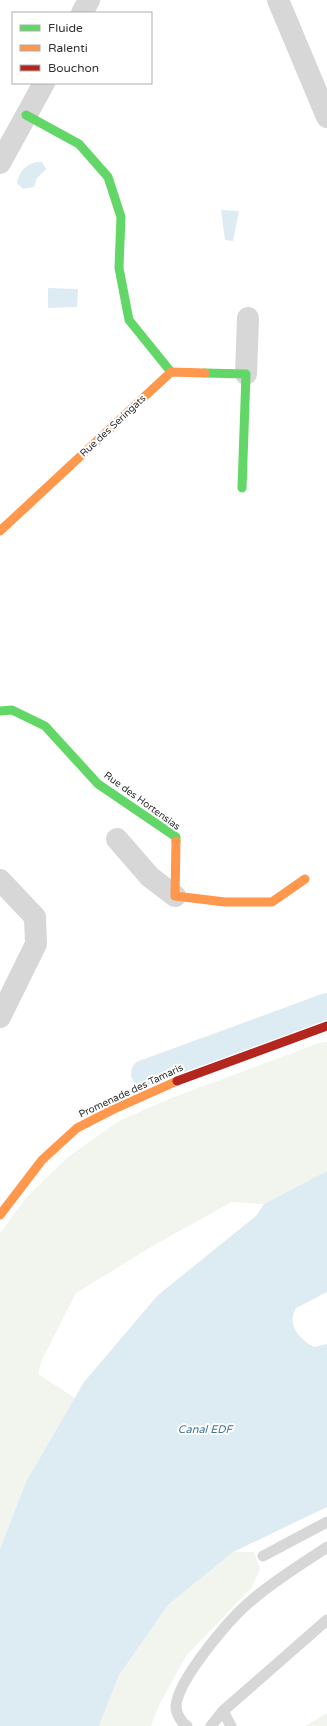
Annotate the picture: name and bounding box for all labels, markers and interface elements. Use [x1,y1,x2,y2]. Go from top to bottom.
legend [12,12,152,84]
text: Fluide [48,21,83,35]
text: Ralenti [48,41,88,55]
text: Bouchon [48,61,99,75]
street label: Rue des Seringats [78,392,149,460]
street label: Rue des Hortensias [102,769,183,833]
street label: Promenade des Tamaris [77,1061,185,1120]
water label: Canal EDF [178,1423,234,1436]

